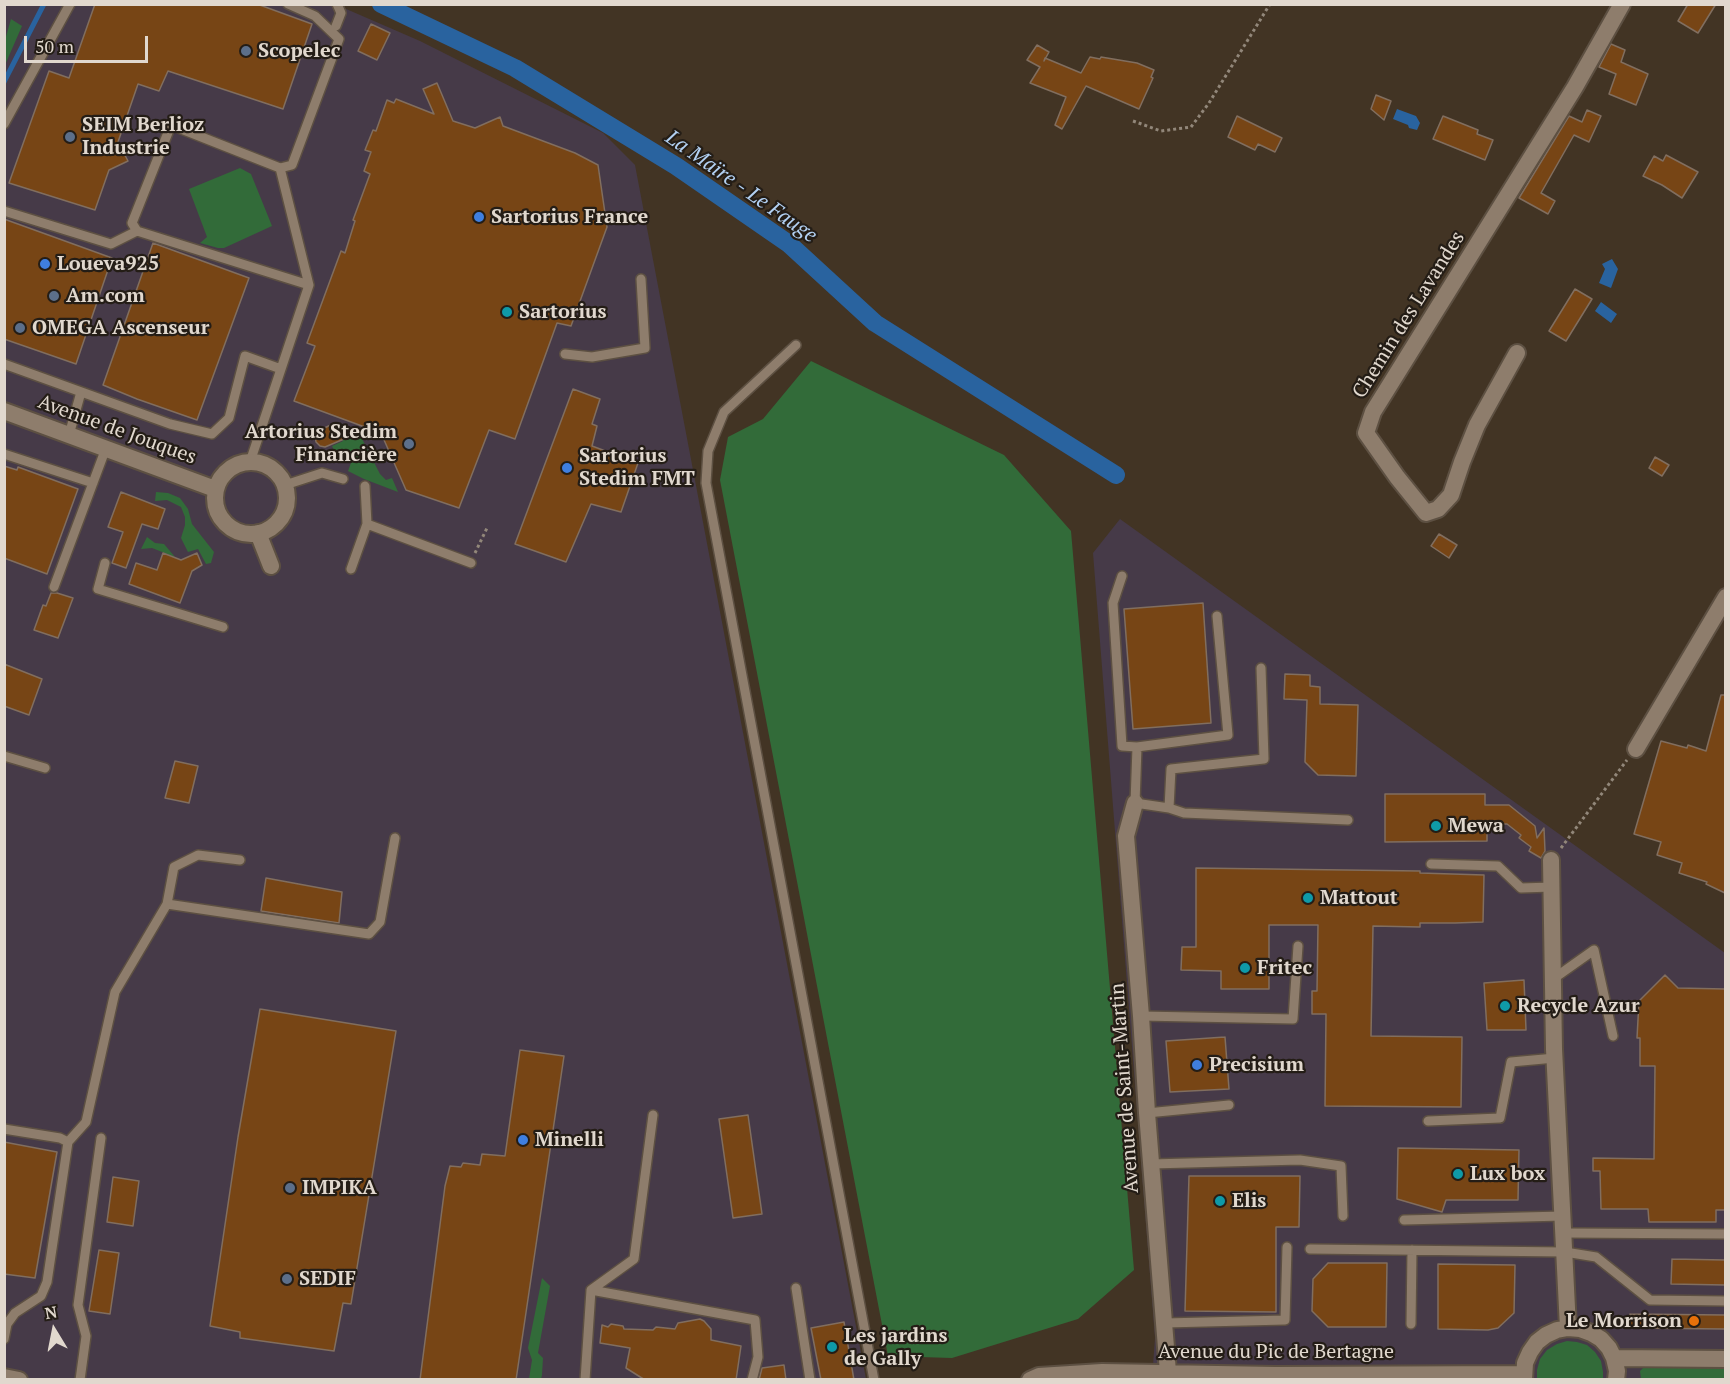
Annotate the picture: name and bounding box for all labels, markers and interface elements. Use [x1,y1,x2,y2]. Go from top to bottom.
scale bar [27,24,152,62]
text: 50 m [35,34,74,58]
place label: Scopelec [258,39,340,63]
marker: Scopelec [239,44,253,58]
place label: SEIM Berlioz Industrie [82,113,204,160]
water label: La Maïre - Le Fauge [660,125,822,249]
marker: SEIM Berlioz Industrie [63,130,77,144]
place label: Sartorius France [491,205,648,229]
marker: Sartorius France [472,210,486,224]
street label: Chemin des Lavandes [1348,227,1470,403]
place label: Loueva925 [57,252,159,276]
marker: Loueva925 [38,257,52,271]
place label: Am.com [66,284,145,308]
marker: Am.com [47,289,61,303]
place label: Sartorius [519,300,607,324]
marker: Sartorius [500,305,514,319]
place label: OMEGA Ascenseur [32,316,209,340]
marker: OMEGA Ascenseur [13,321,27,335]
street label: Avenue de Jouques [34,390,200,470]
place label: Artorius Stedim Financière [245,420,397,467]
marker: Artorius Stedim Financière [402,437,416,451]
place label: Sartorius Stedim FMT [579,444,695,491]
marker: Sartorius Stedim FMT [560,461,574,475]
place label: Mewa [1448,814,1504,838]
marker: Mewa [1429,819,1443,833]
place label: Mattout [1320,886,1398,910]
marker: Mattout [1301,891,1315,905]
place label: Fritec [1257,956,1312,980]
marker: Fritec [1238,961,1252,975]
street label: Avenue de Saint-Martin [1106,982,1144,1194]
place label: Recycle Azur [1517,994,1640,1018]
marker: Recycle Azur [1498,999,1512,1013]
place label: Precisium [1209,1053,1304,1077]
marker: Precisium [1190,1058,1204,1072]
place label: Minelli [535,1128,604,1152]
marker: Minelli [516,1133,530,1147]
place label: Lux box [1470,1162,1545,1186]
marker: Lux box [1451,1167,1465,1181]
place label: IMPIKA [302,1176,377,1200]
marker: IMPIKA [283,1181,297,1195]
place label: Elis [1232,1189,1266,1213]
marker: Elis [1213,1194,1227,1208]
place label: SEDIF [299,1267,356,1291]
marker: SEDIF [280,1272,294,1286]
north arrow [24,1300,84,1360]
text: N [43,1300,59,1324]
place label: Le Morrison [1566,1309,1682,1333]
marker: Le Morrison [1687,1314,1701,1328]
place label: Les jardins de Gally [844,1324,948,1371]
marker: Les jardins de Gally [825,1340,839,1354]
street label: Avenue du Pic de Bertagne [1158,1340,1394,1364]

